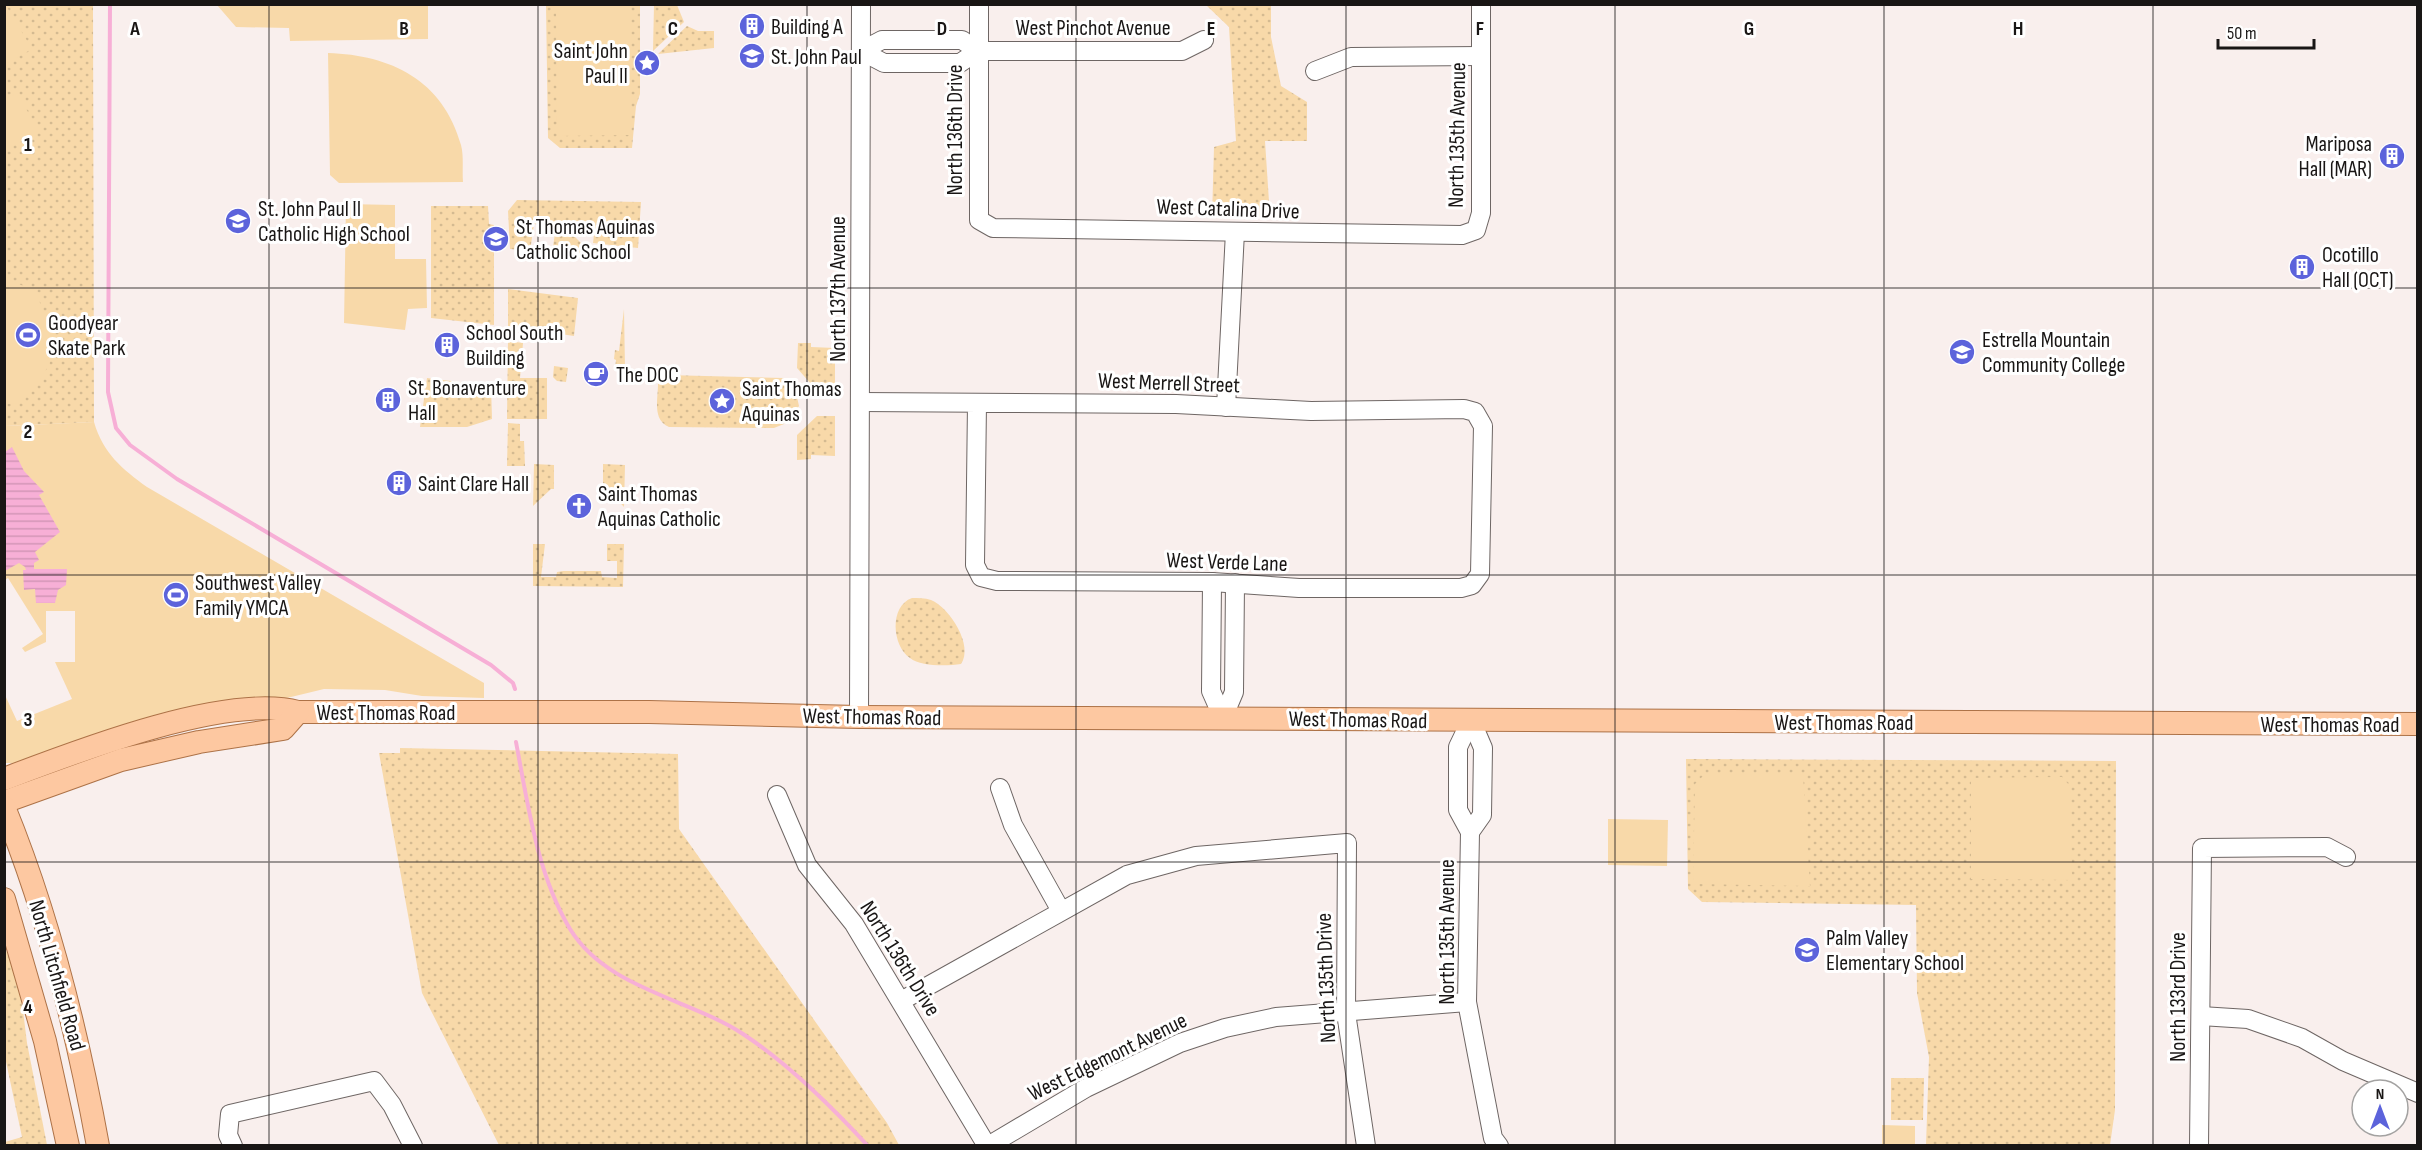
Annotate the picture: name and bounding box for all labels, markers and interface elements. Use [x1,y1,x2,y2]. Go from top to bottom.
building icon: Building A [737,11,767,41]
scale bar [2218,12,2314,50]
place label: Building A [771,14,843,41]
street label: West Pinchot Avenue [1015,15,1171,42]
text: A [129,17,140,41]
text: B [399,17,409,41]
text: C [668,17,678,41]
text: D [937,17,947,41]
text: E [1207,17,1215,41]
text: F [1476,17,1484,41]
text: G [1744,17,1754,41]
text: H [2013,17,2023,41]
text: 50 m [2227,23,2257,44]
place label: Saint John Paul II [554,38,628,90]
school or university icon: St. John Paul [737,41,767,71]
place label: St. John Paul [771,44,862,71]
place icon: Saint John Paul II [632,48,662,78]
street label: North 135th Avenue [1443,62,1472,208]
street label: North 136th Drive [942,64,969,196]
place label: Mariposa Hall (MAR) [2298,131,2372,183]
text: 1 [24,133,32,157]
building icon: Mariposa Hall (MAR) [2377,141,2407,171]
street label: West Catalina Drive [1156,194,1300,225]
place label: St. John Paul II Catholic High School [258,196,410,248]
school or university icon: St. John Paul II Catholic High School [223,206,253,236]
place label: St Thomas Aquinas Catholic School [516,214,655,266]
street label: North 137th Avenue [825,216,852,362]
school or university icon: St Thomas Aquinas Catholic School [481,224,511,254]
place label: Ocotillo Hall (OCT) [2322,242,2393,294]
building icon: Ocotillo Hall (OCT) [2287,252,2317,282]
place label: Goodyear Skate Park [48,310,126,362]
sports icon: Goodyear Skate Park [13,320,43,350]
place label: School South Building [466,320,563,372]
place label: Estrella Mountain Community College [1982,327,2125,379]
building icon: School South Building [432,330,462,360]
school or university icon: Estrella Mountain Community College [1947,337,1977,367]
cafe icon: The DOC [581,359,611,389]
place label: The DOC [616,362,679,389]
street label: West Merrell Street [1097,368,1241,399]
place label: St. Bonaventure Hall [408,375,526,427]
place label: Saint Thomas Aquinas [741,376,842,428]
building icon: St. Bonaventure Hall [373,385,403,415]
place icon: Saint Thomas Aquinas [707,386,737,416]
text: 2 [24,420,32,444]
building icon: Saint Clare Hall [384,468,414,498]
place label: Saint Clare Hall [418,471,529,498]
place label: Saint Thomas Aquinas Catholic [597,481,721,533]
church icon: Saint Thomas Aquinas Catholic [564,491,594,521]
street label: West Verde Lane [1166,547,1288,578]
place label: Southwest Valley Family YMCA [195,570,322,622]
sports icon: Southwest Valley Family YMCA [161,580,191,610]
street label: West Thomas Road [317,700,455,727]
street label: West Thomas Road [802,703,942,732]
street label: West Thomas Road [1288,706,1428,735]
text: 3 [24,708,33,732]
street label: West Thomas Road [1775,710,1913,737]
street label: West Thomas Road [2261,712,2399,739]
street label: North 135th Avenue [1434,859,1461,1005]
street label: North 136th Drive [854,896,946,1022]
street label: North Litchfield Road [22,897,91,1054]
street label: North 135th Drive [1311,912,1342,1044]
place label: Palm Valley Elementary School [1826,925,1964,977]
street label: North 133rd Drive [2165,932,2192,1062]
school or university icon: Palm Valley Elementary School [1792,935,1822,965]
text: 4 [23,995,33,1019]
street label: West Edgemont Avenue [1024,1007,1191,1107]
north arrow [2350,1078,2410,1138]
text: N [2376,1085,2384,1104]

